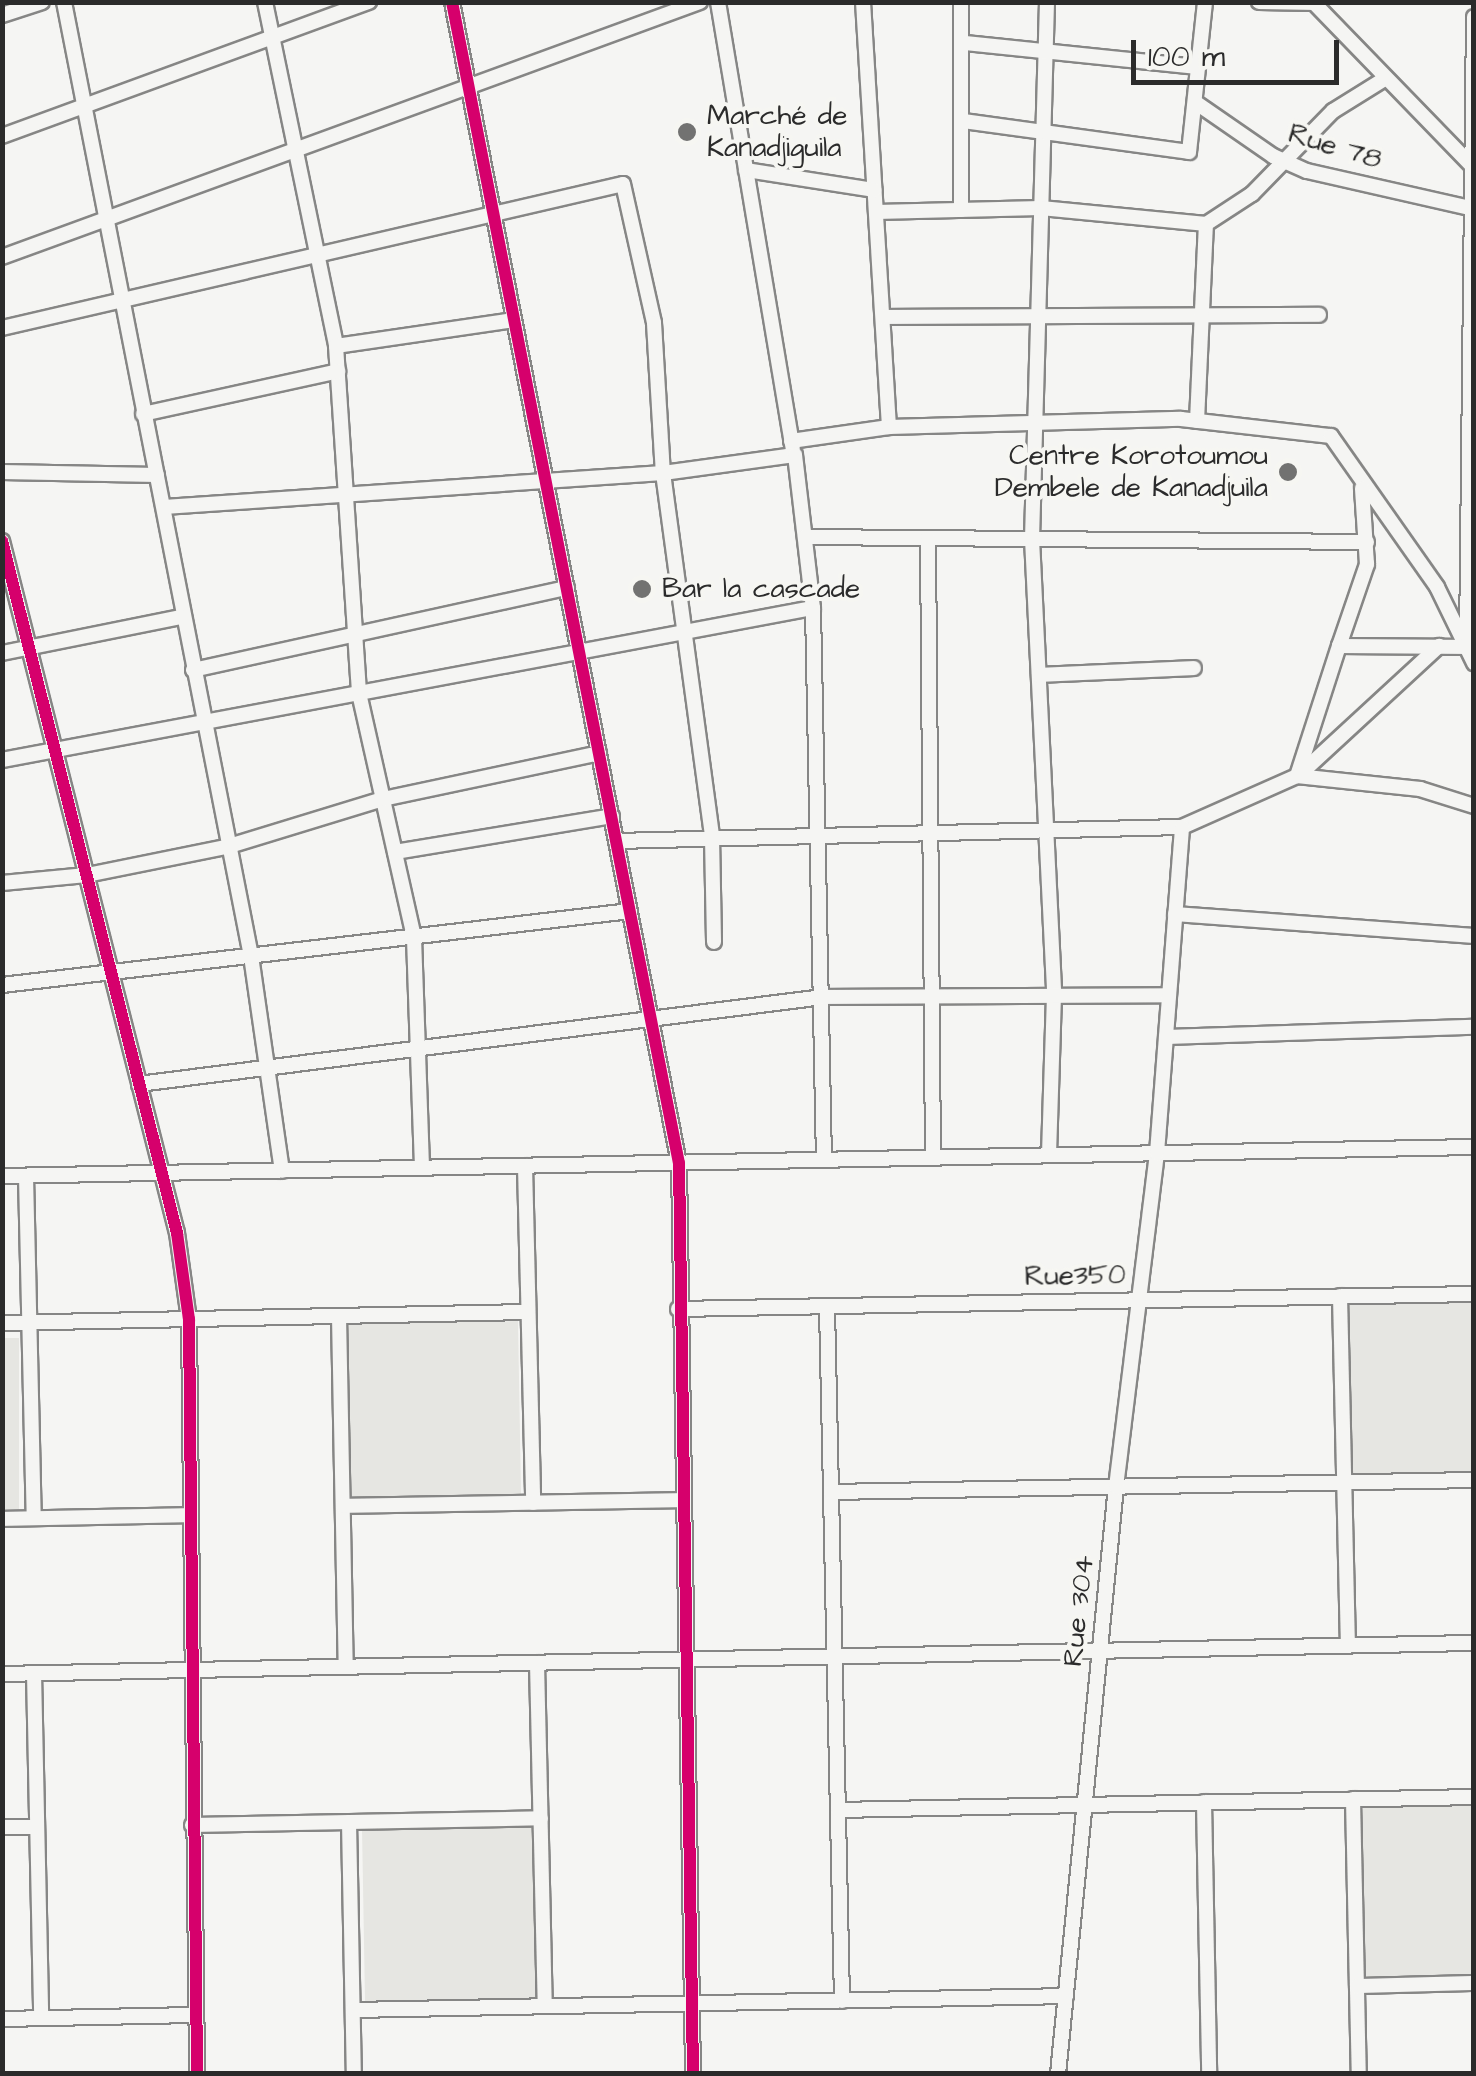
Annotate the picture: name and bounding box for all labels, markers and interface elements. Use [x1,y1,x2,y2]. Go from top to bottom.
scale bar [1136,20,1344,82]
text: 100 m [1148,36,1225,78]
place label: Marché de Kanadjiguila [707,99,847,165]
street label: Rue 78 [1284,117,1386,177]
marker: Marché de Kanadjiguila [676,121,698,143]
place label: Centre Korotoumou Dembele de Kanadjuila [995,439,1268,505]
marker: Centre Korotoumou Dembele de Kanadjuila [1277,461,1299,483]
place label: Bar la cascade [662,572,860,606]
marker: Bar la cascade [631,578,653,600]
street label: Rue350 [1024,1258,1126,1294]
street label: Rue 304 [1056,1554,1102,1668]

